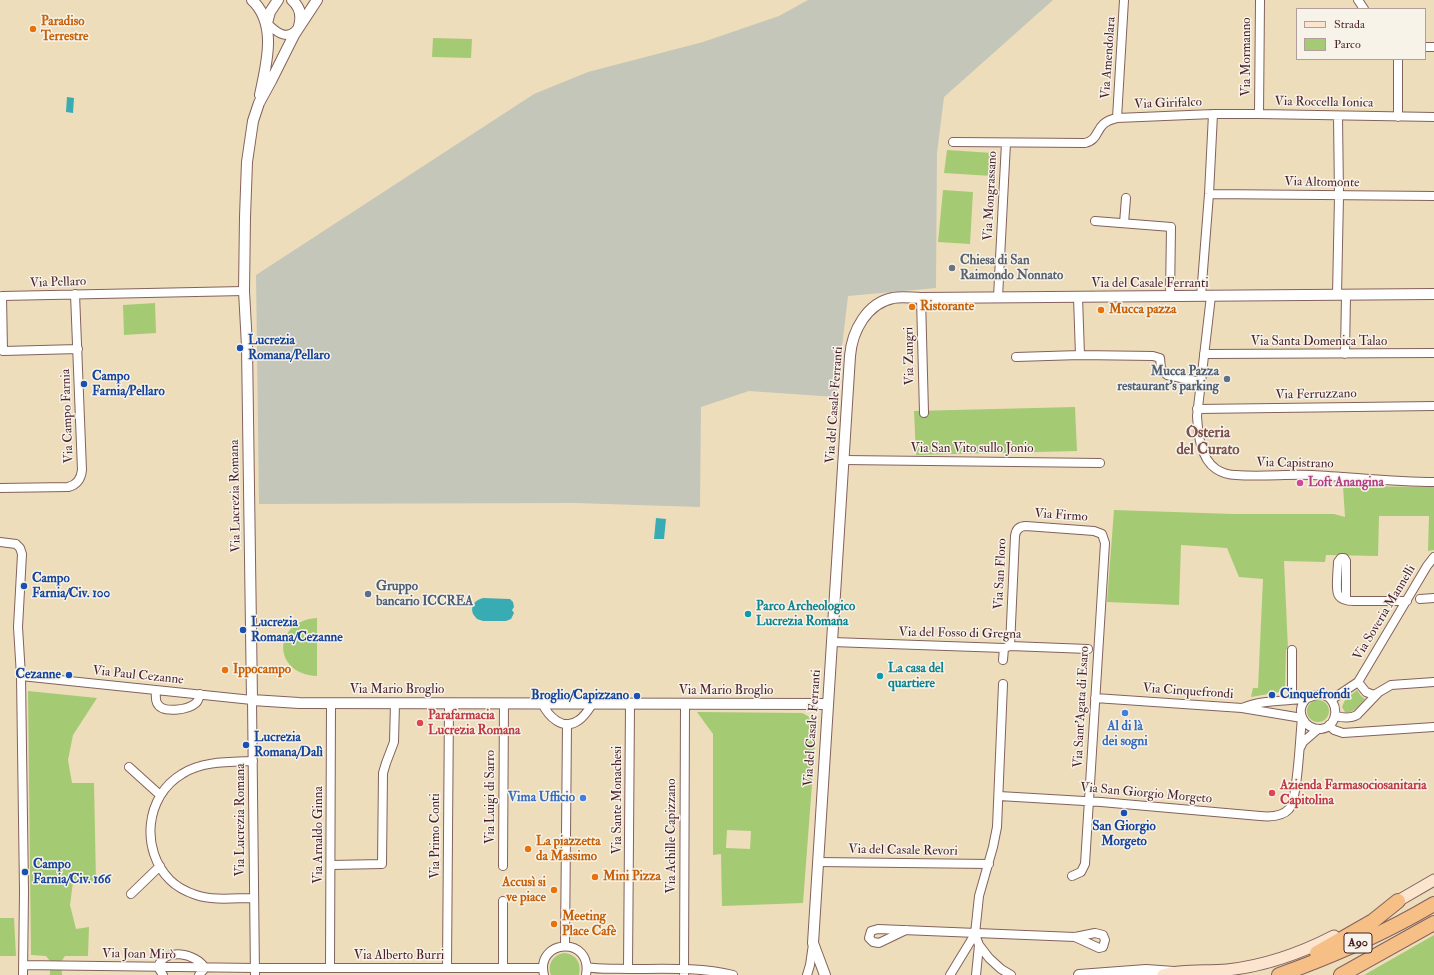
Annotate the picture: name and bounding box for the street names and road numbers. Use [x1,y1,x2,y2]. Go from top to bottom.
street label: Via Amendolara [1098,16,1120,100]
street label: Via Mormanno [1239,17,1255,97]
street label: Via Roccella Ionica [1274,94,1374,112]
street label: Via Girifalco [1134,95,1202,113]
street label: Via Mongrassano [981,151,1001,241]
street label: Via Altomonte [1284,175,1360,191]
street label: Via Pellaro [30,274,86,292]
street label: Via del Casale Ferranti [1091,276,1209,292]
street label: Via Zungri [902,327,918,385]
street label: Via Santa Domenica Talao [1251,334,1387,350]
street label: Via del Casale Ferranti [823,346,847,464]
street label: Via Campo Farnia [59,368,77,464]
street label: Via Ferruzzano [1275,386,1357,404]
street label: Via Lucrezia Romana [227,439,245,553]
street label: Via San Vito sullo Jonio [911,441,1033,457]
street label: Via Capistrano [1256,456,1334,472]
street label: Via Firmo [1034,506,1088,526]
street label: Via San Floro [991,538,1011,610]
street label: Via Soveria Mannelli [1350,563,1420,663]
street label: Via del Fosso di Gregna [898,625,1022,643]
street label: Via Sant'Agata di Esaro [1071,646,1093,768]
street label: Via Paul Cezanne [92,663,184,689]
street label: Via del Casale Ferranti [801,669,825,787]
street label: Via Cinquefrondi [1142,681,1234,703]
street label: Via Mario Broglio [350,682,444,698]
street label: Via Mario Broglio [679,683,773,699]
street label: Via Sante Monachesi [610,746,626,854]
street label: Via Luigi di Sarro [483,750,499,844]
street label: Via Lucrezia Romana [233,763,249,877]
street label: Via Achille Capizzano [664,779,680,893]
street label: Via San Giorgio Morgeto [1079,780,1213,808]
street label: Via Arnaldo Ginna [311,786,327,884]
street label: Via Primo Conti [428,793,444,879]
street label: Via del Casale Revori [848,842,958,860]
road number: A90 [1344,933,1372,953]
street label: Via Joan Mirò [102,947,176,963]
street label: Via Alberto Burri [354,948,444,964]

